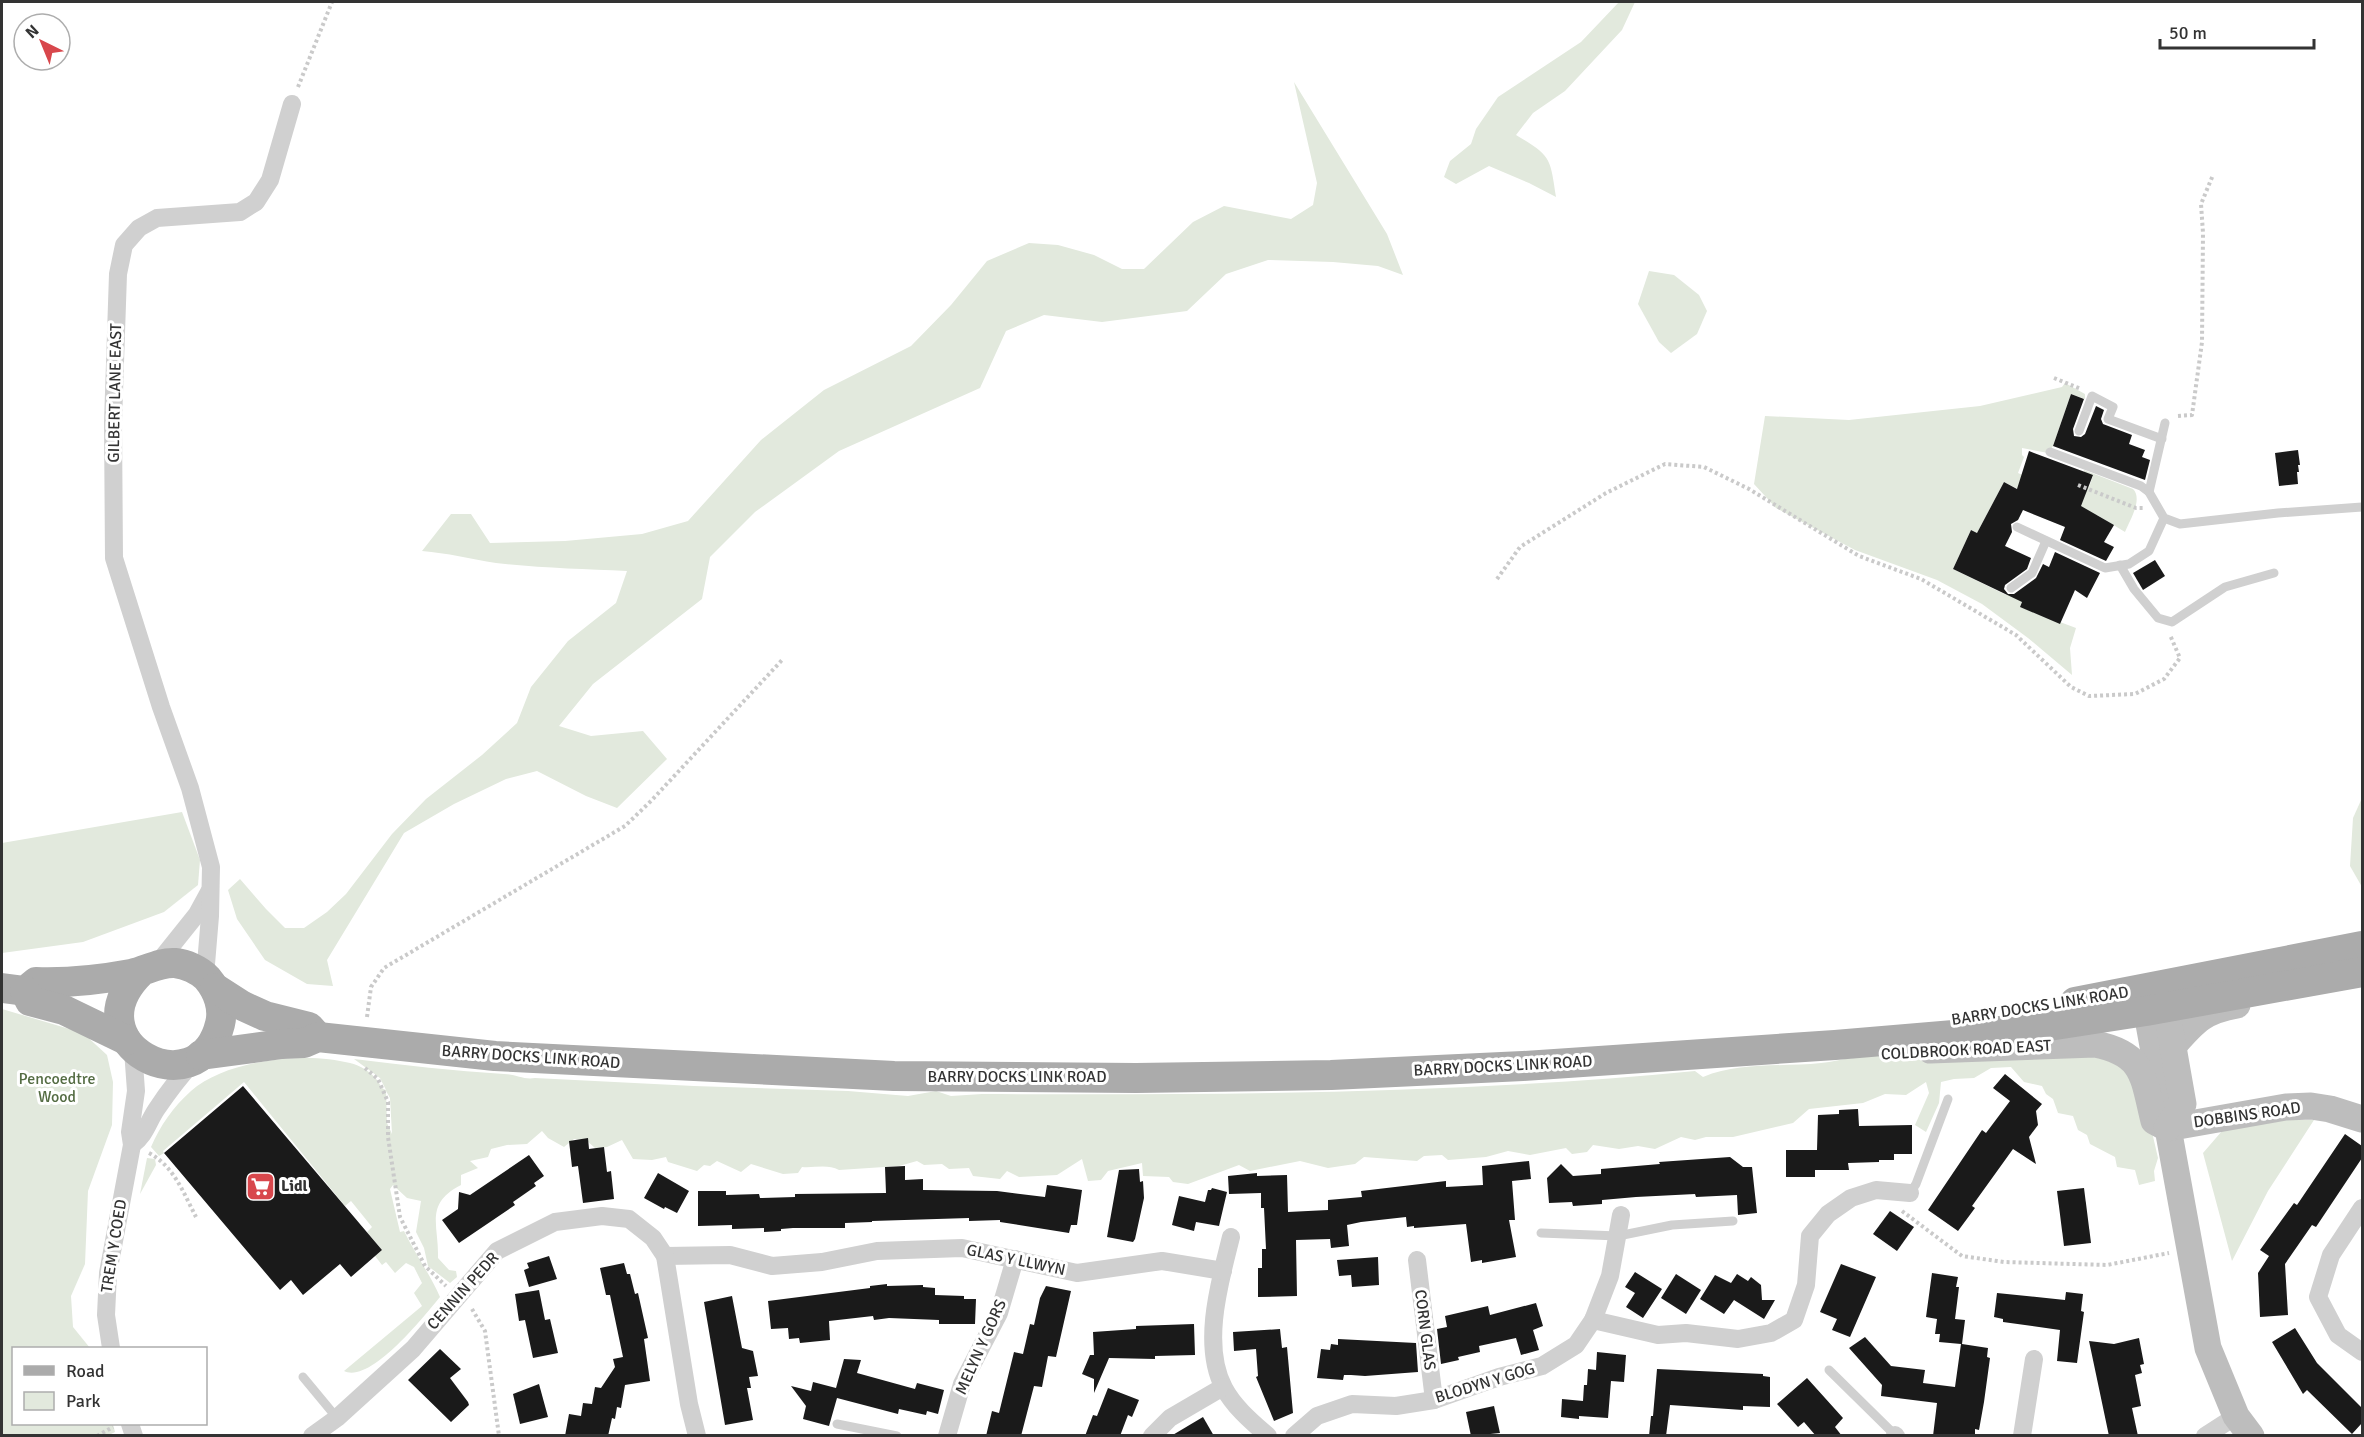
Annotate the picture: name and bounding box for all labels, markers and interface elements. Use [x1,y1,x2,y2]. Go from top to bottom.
north arrow [12,12,72,72]
scale bar [2160,12,2314,50]
text: N [22,21,43,43]
text: 50 m [2169,22,2207,44]
street label: GILBERT LANE EAST [104,323,126,463]
street label: BARRY DOCKS LINK ROAD [1950,982,2130,1030]
street label: COLDBROOK ROAD EAST [1880,1036,2052,1064]
street label: BARRY DOCKS LINK ROAD [441,1041,621,1073]
street label: BARRY DOCKS LINK ROAD [1413,1051,1593,1081]
street label: BARRY DOCKS LINK ROAD [927,1067,1107,1087]
park label: Pencoedtre Wood [19,1069,95,1107]
street label: DOBBINS ROAD [2192,1098,2302,1132]
supermarket icon: Lidl [244,1170,276,1202]
place label: Lidl [281,1176,308,1196]
street label: TREM Y COED [97,1198,131,1294]
street label: GLAS Y LLWYN [965,1240,1067,1280]
street label: CENNIN PEDR [423,1248,503,1334]
street label: CORN GLAS [1410,1288,1440,1372]
street label: MELYN Y GORS [951,1296,1011,1398]
legend [12,1347,207,1425]
street label: BLODYN Y GOG [1433,1358,1537,1408]
text: Road [66,1360,105,1382]
text: Park [66,1390,101,1412]

